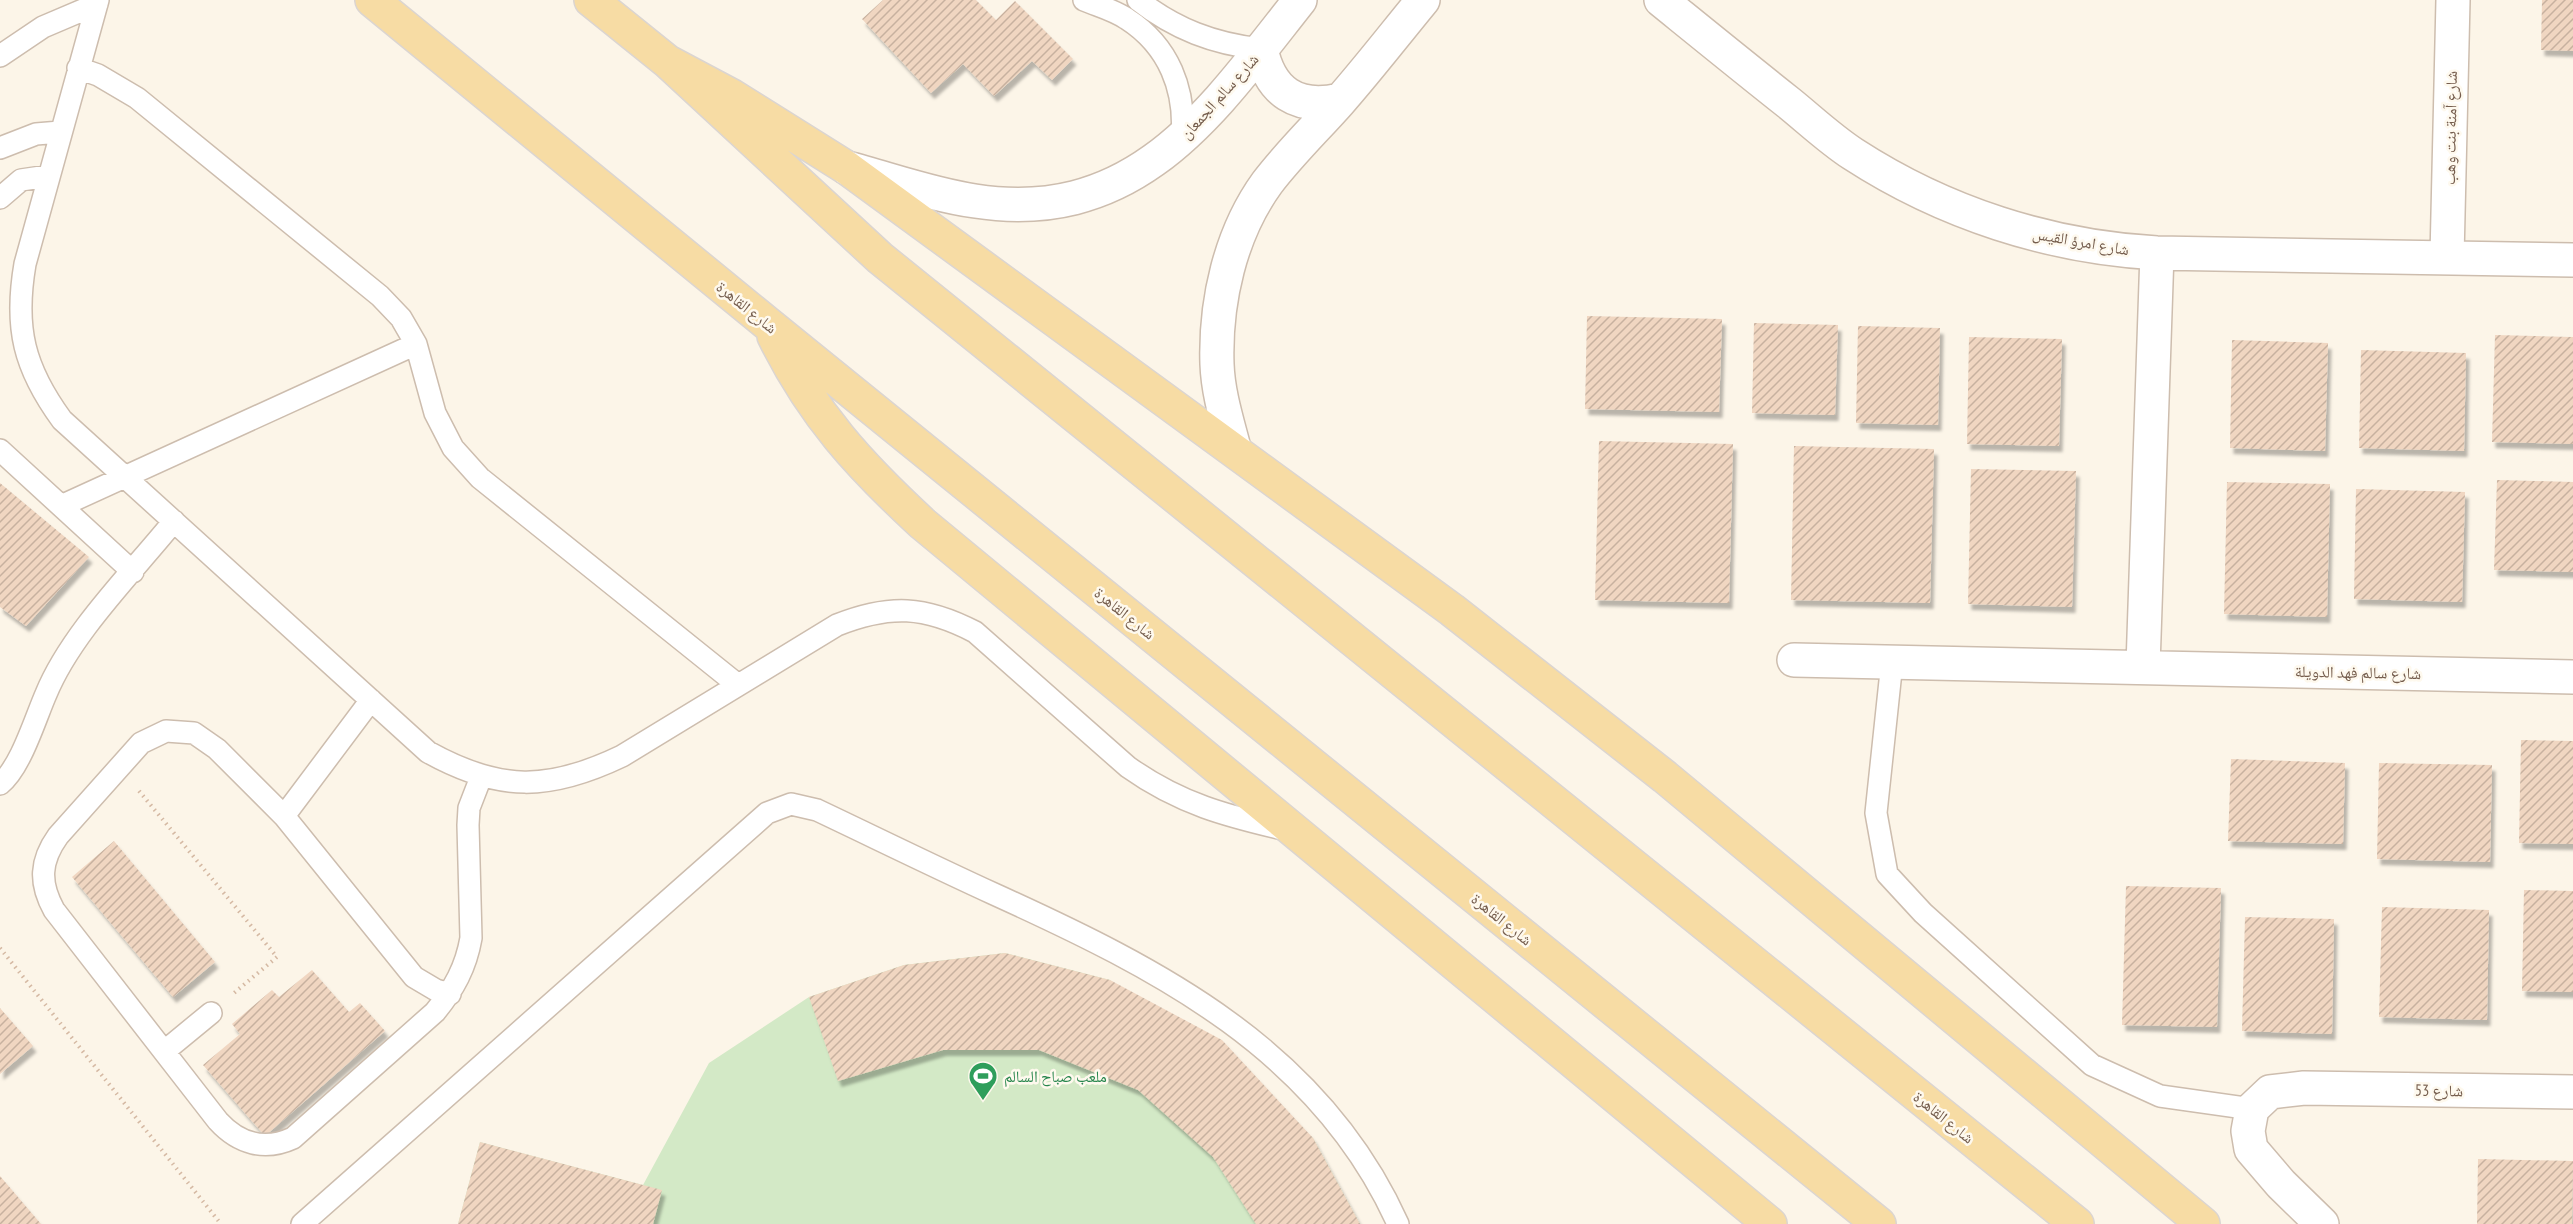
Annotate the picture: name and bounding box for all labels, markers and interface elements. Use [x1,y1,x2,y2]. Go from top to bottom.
street label: شارع سالم الجمعان [1175,49,1263,144]
street label: شارع آمنة بنت وهب [2439,71,2462,185]
street label: شارع امرؤ القيس [2031,223,2131,260]
street label: شارع القاهرة [712,276,781,338]
street label: شارع القاهرة [1090,582,1159,644]
street label: شارع سالم فهد الدويلة [2295,661,2421,684]
street label: شارع القاهرة [1467,888,1536,950]
sports icon: ملعب صباح السالم [967,1060,999,1102]
place label: ملعب صباح السالم [1004,1066,1107,1087]
street label: شارع 53 [2415,1080,2463,1101]
street label: شارع القاهرة [1909,1086,1978,1148]

